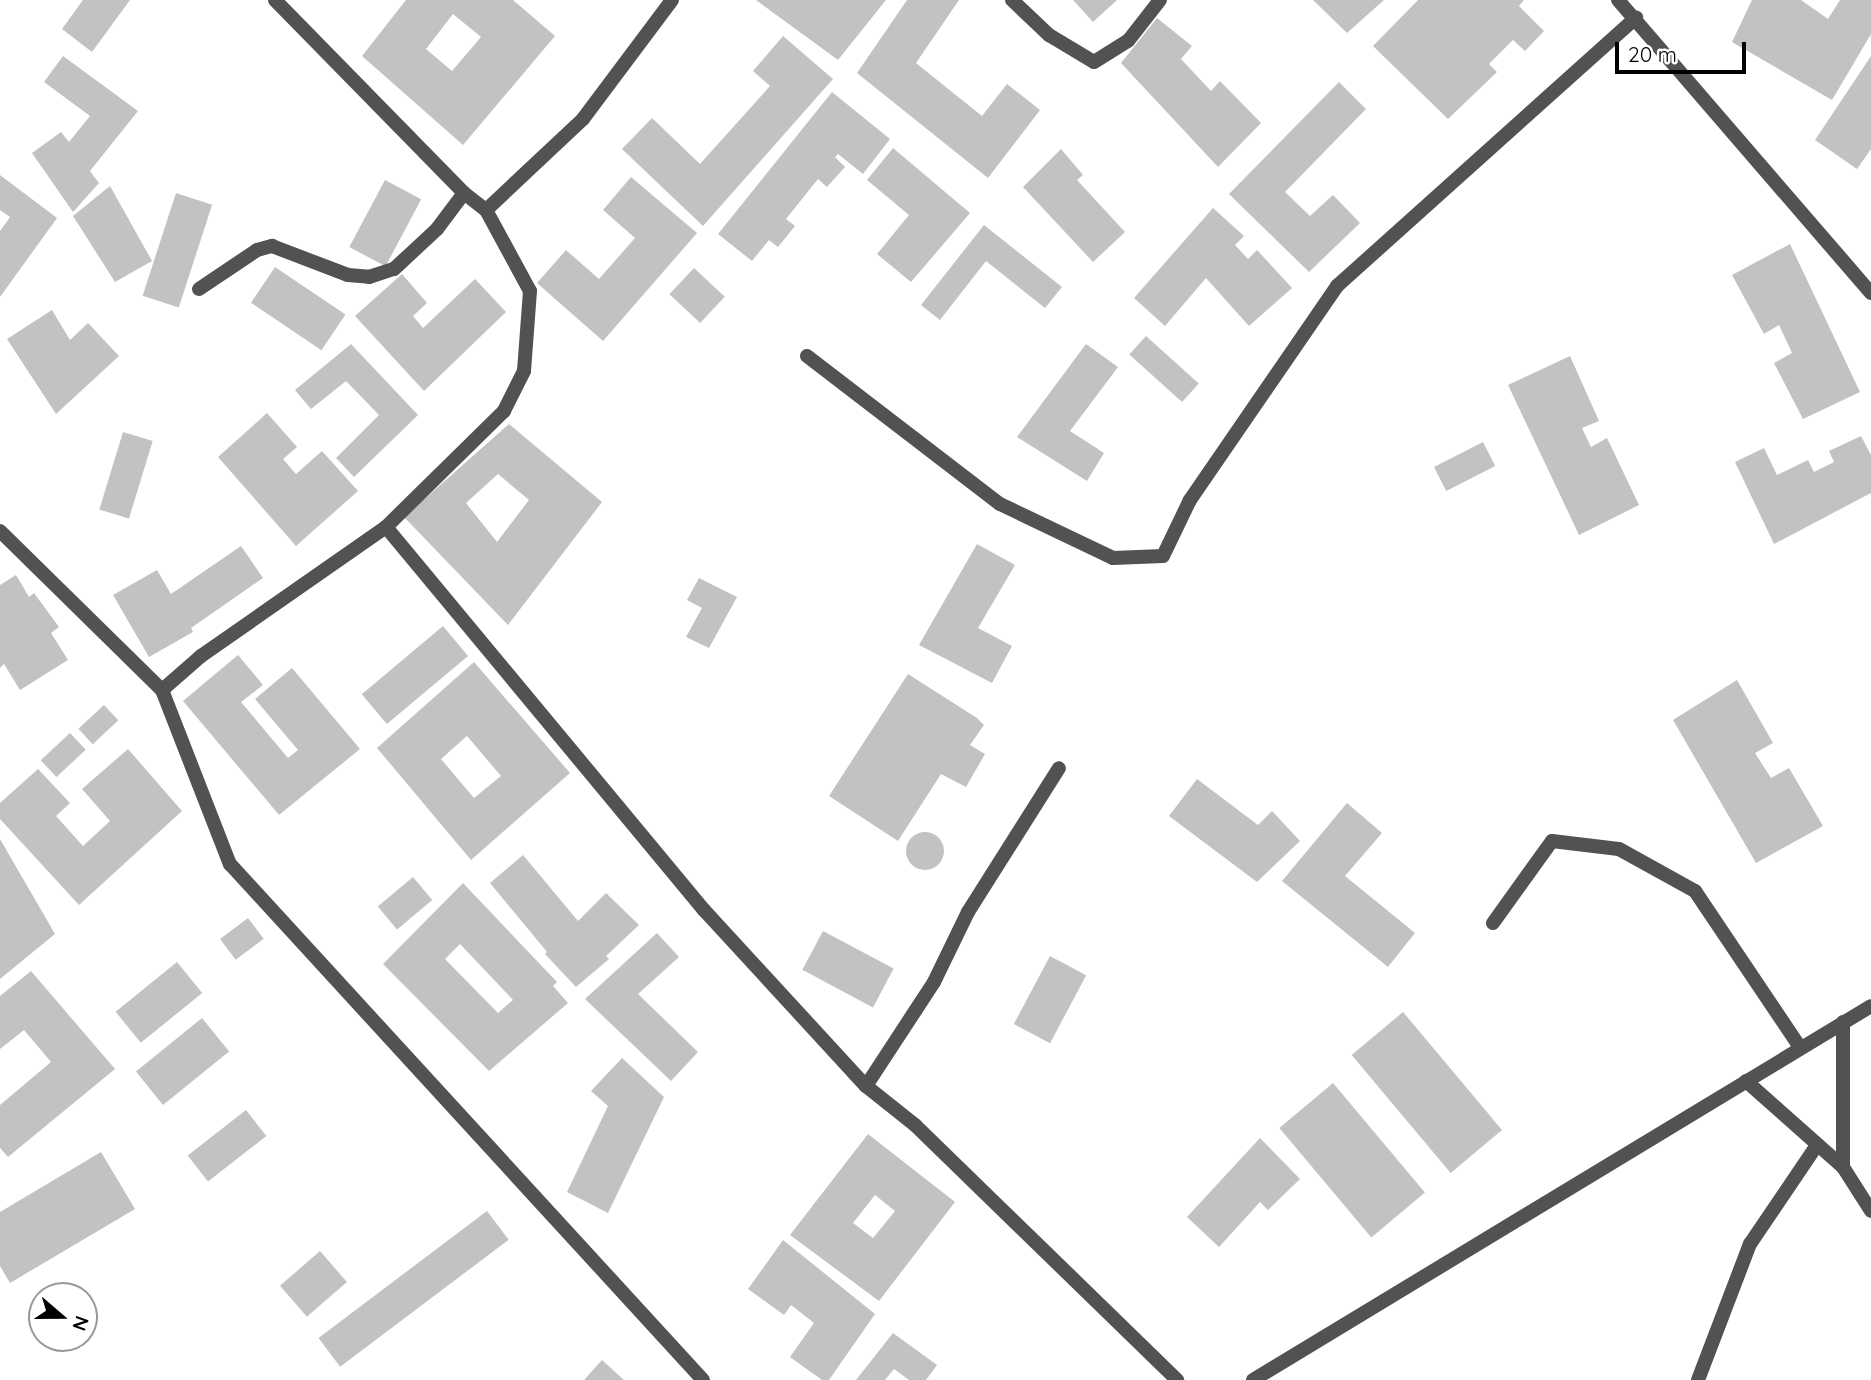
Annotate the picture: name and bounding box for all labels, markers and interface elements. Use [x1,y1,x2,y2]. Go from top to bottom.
scale bar [1619,28,1750,72]
text: 20 m [1628,41,1677,67]
north arrow [28,1282,98,1352]
text: N [67,1313,95,1334]

